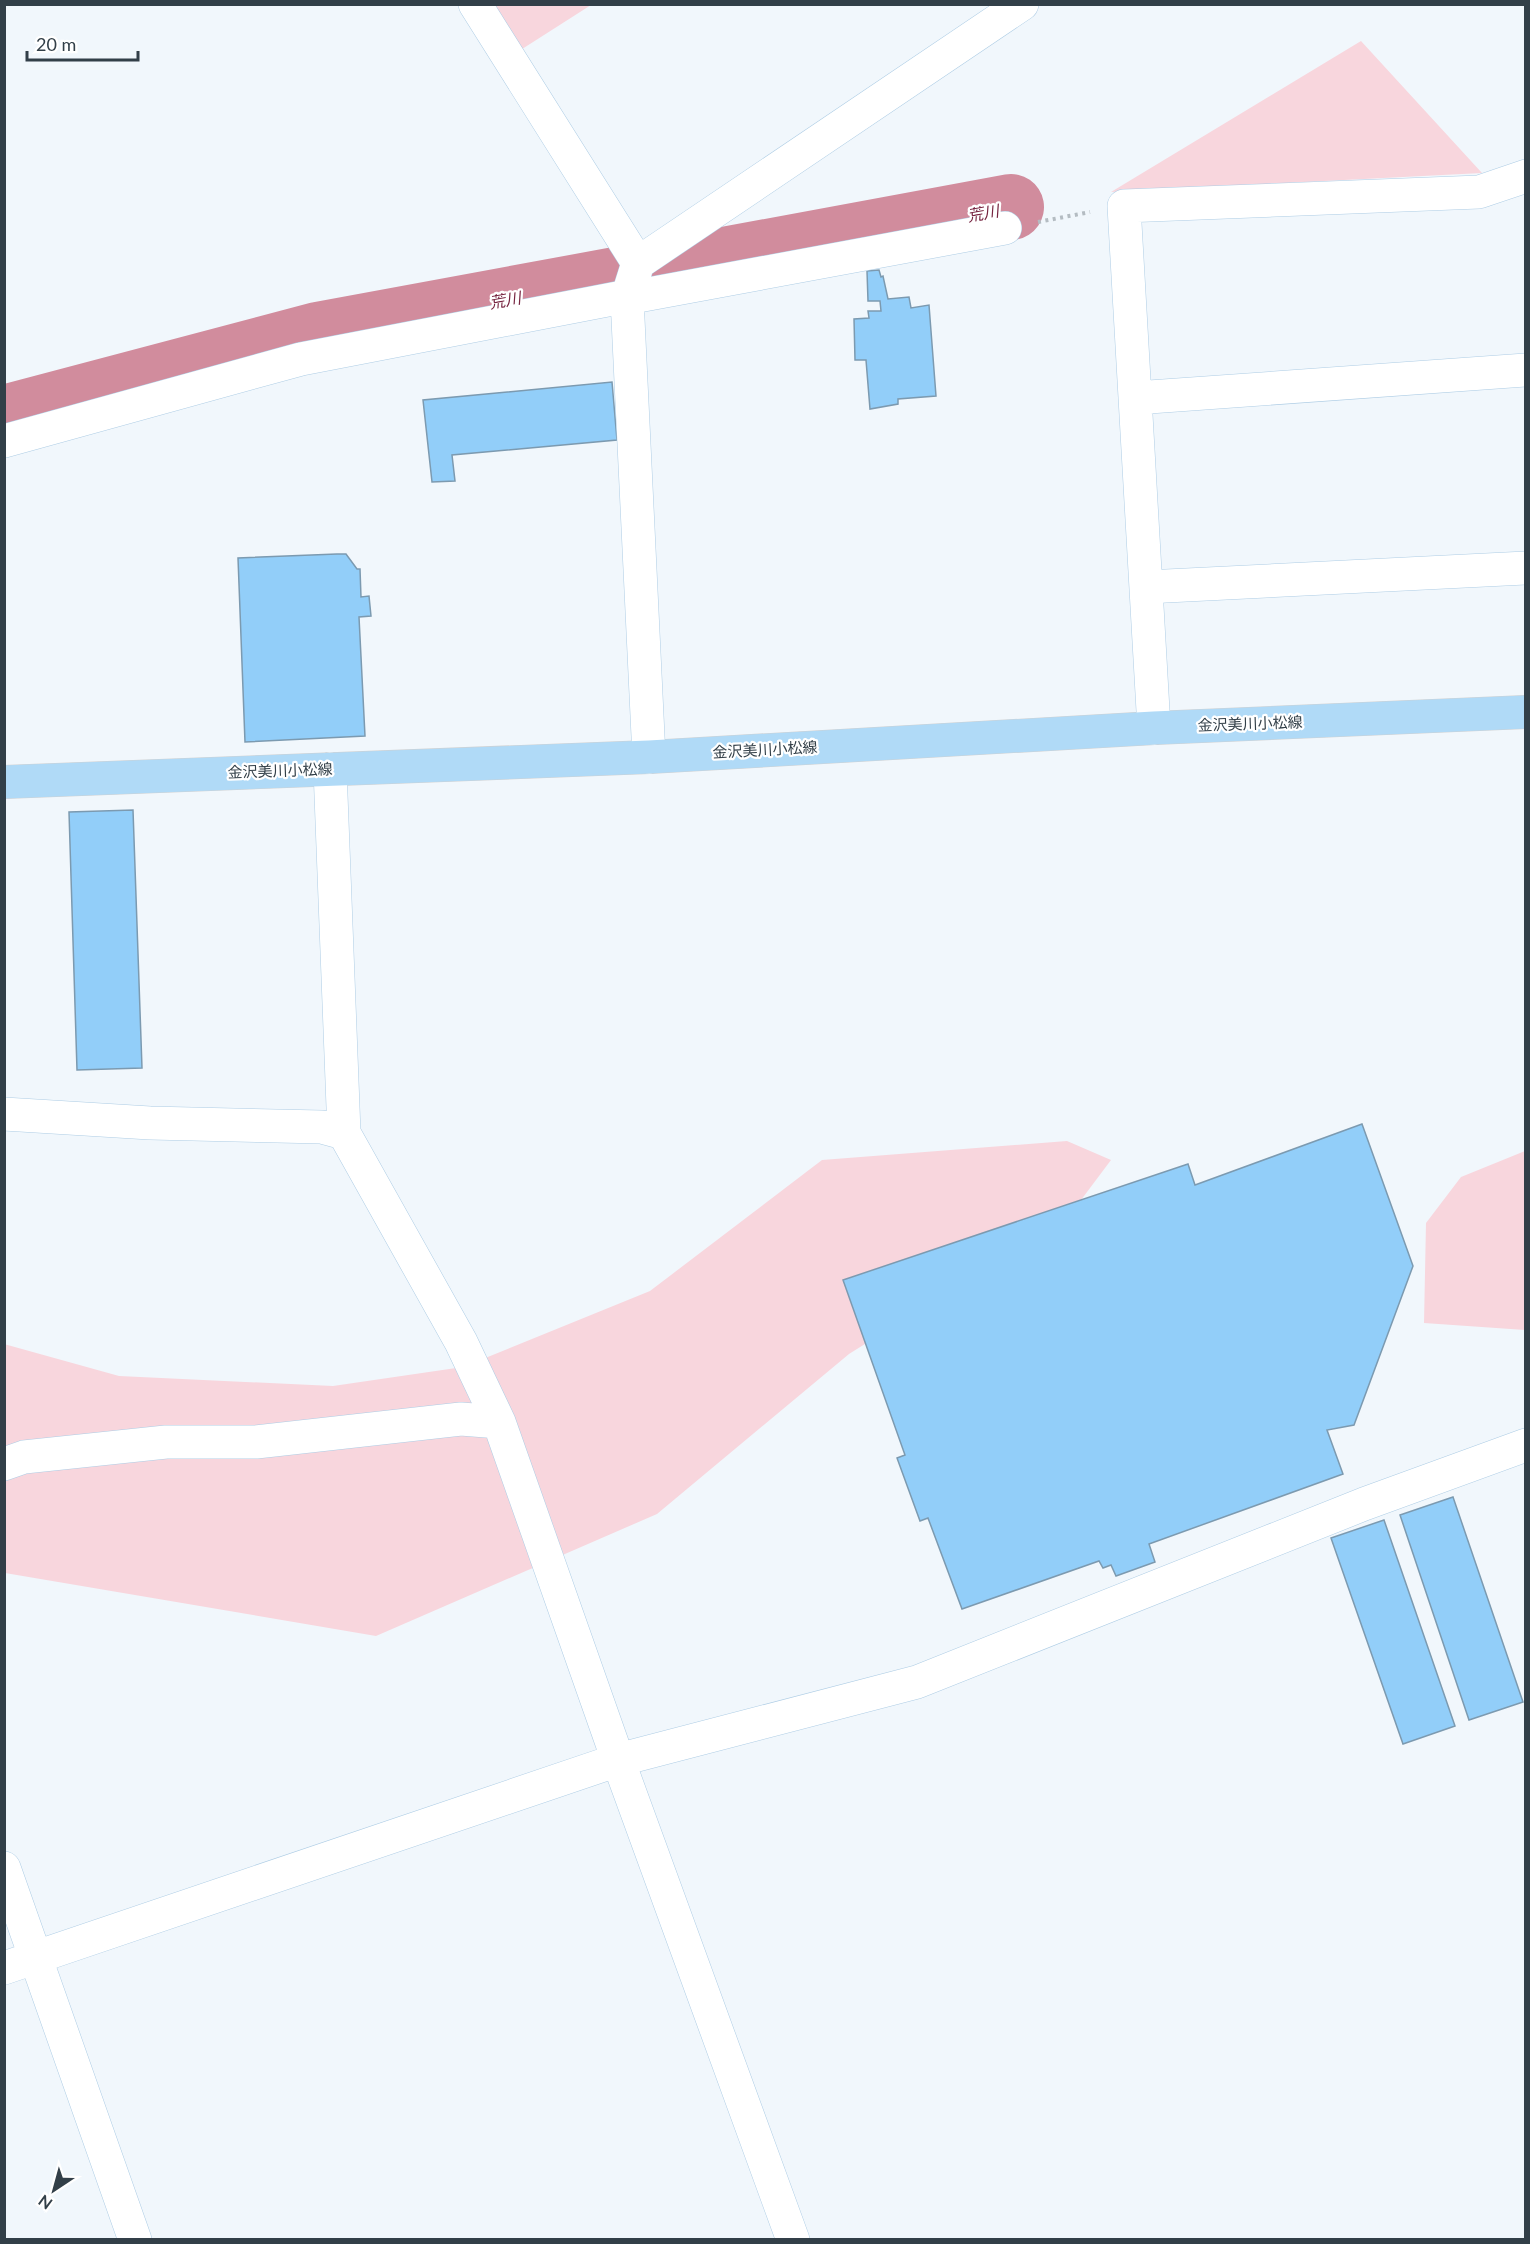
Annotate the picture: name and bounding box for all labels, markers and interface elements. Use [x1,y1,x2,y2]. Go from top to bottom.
scale bar [27,24,138,62]
text: 20 m [36,33,76,55]
water label: 荒川 [965,200,1002,225]
water label: 荒川 [487,287,524,312]
street label: 金沢美川小松線 [1197,712,1303,734]
street label: 金沢美川小松線 [712,737,818,761]
street label: 金沢美川小松線 [227,759,333,781]
north arrow [24,2160,84,2220]
text: N [34,2191,55,2214]

